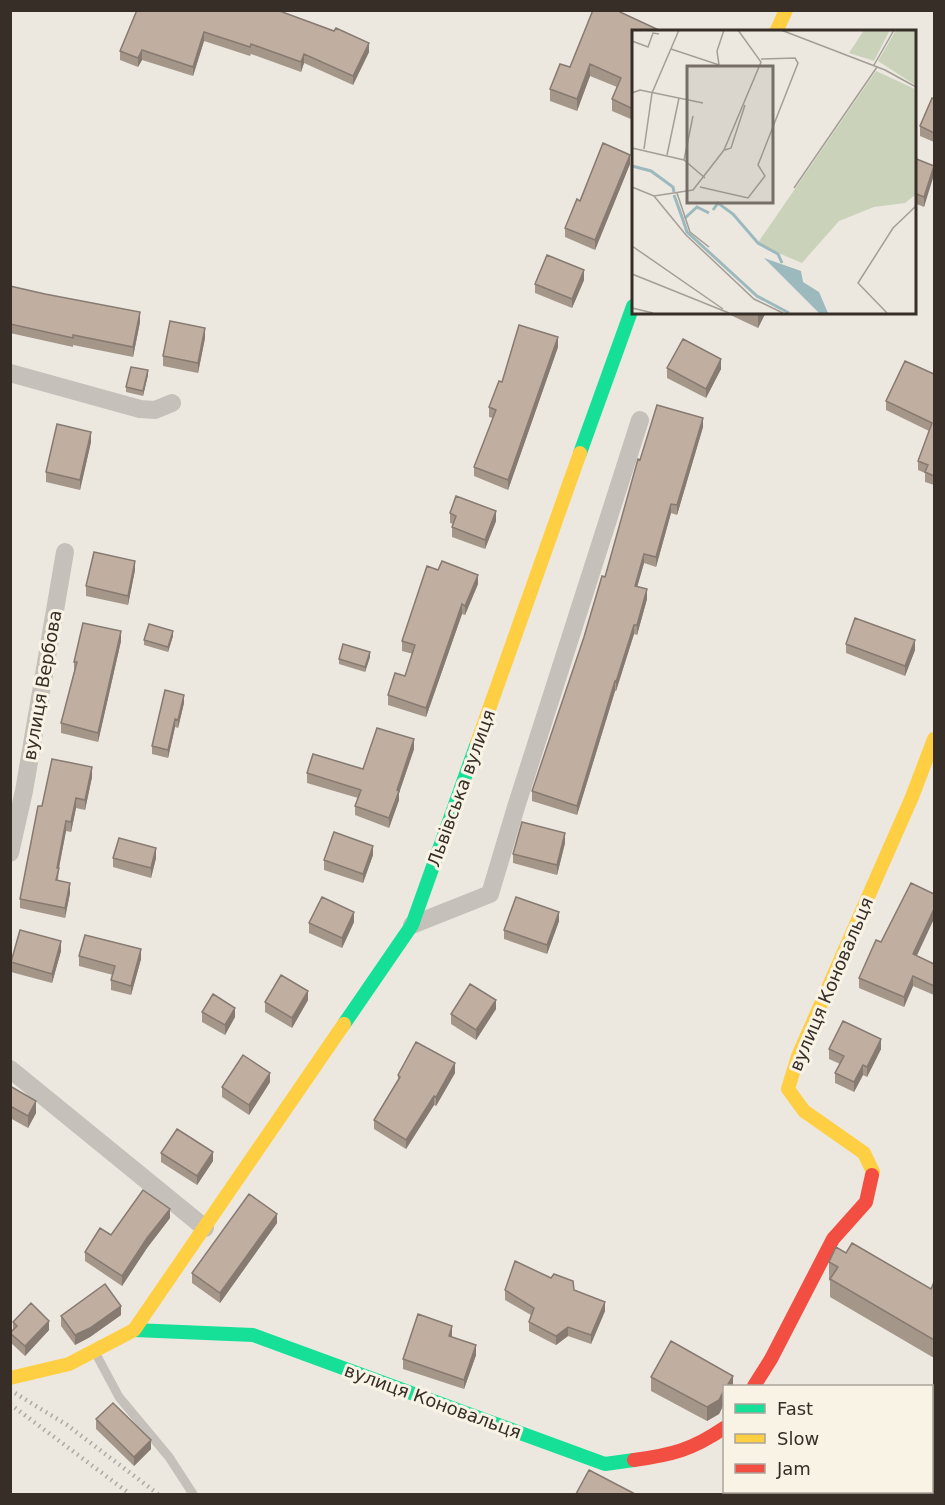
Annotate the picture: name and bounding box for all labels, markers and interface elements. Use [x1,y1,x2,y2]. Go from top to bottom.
inset map [632,30,915,314]
street label: вулиця Вербова [18,608,66,762]
street label: Львівська вулиця [423,706,499,870]
street label: вулиця Коновальця [785,894,877,1074]
street label: вулиця Коновальця [342,1359,524,1443]
legend [723,1385,933,1493]
text: Fast [777,1398,813,1419]
text: Slow [777,1428,819,1449]
text: Jam [776,1458,811,1479]

